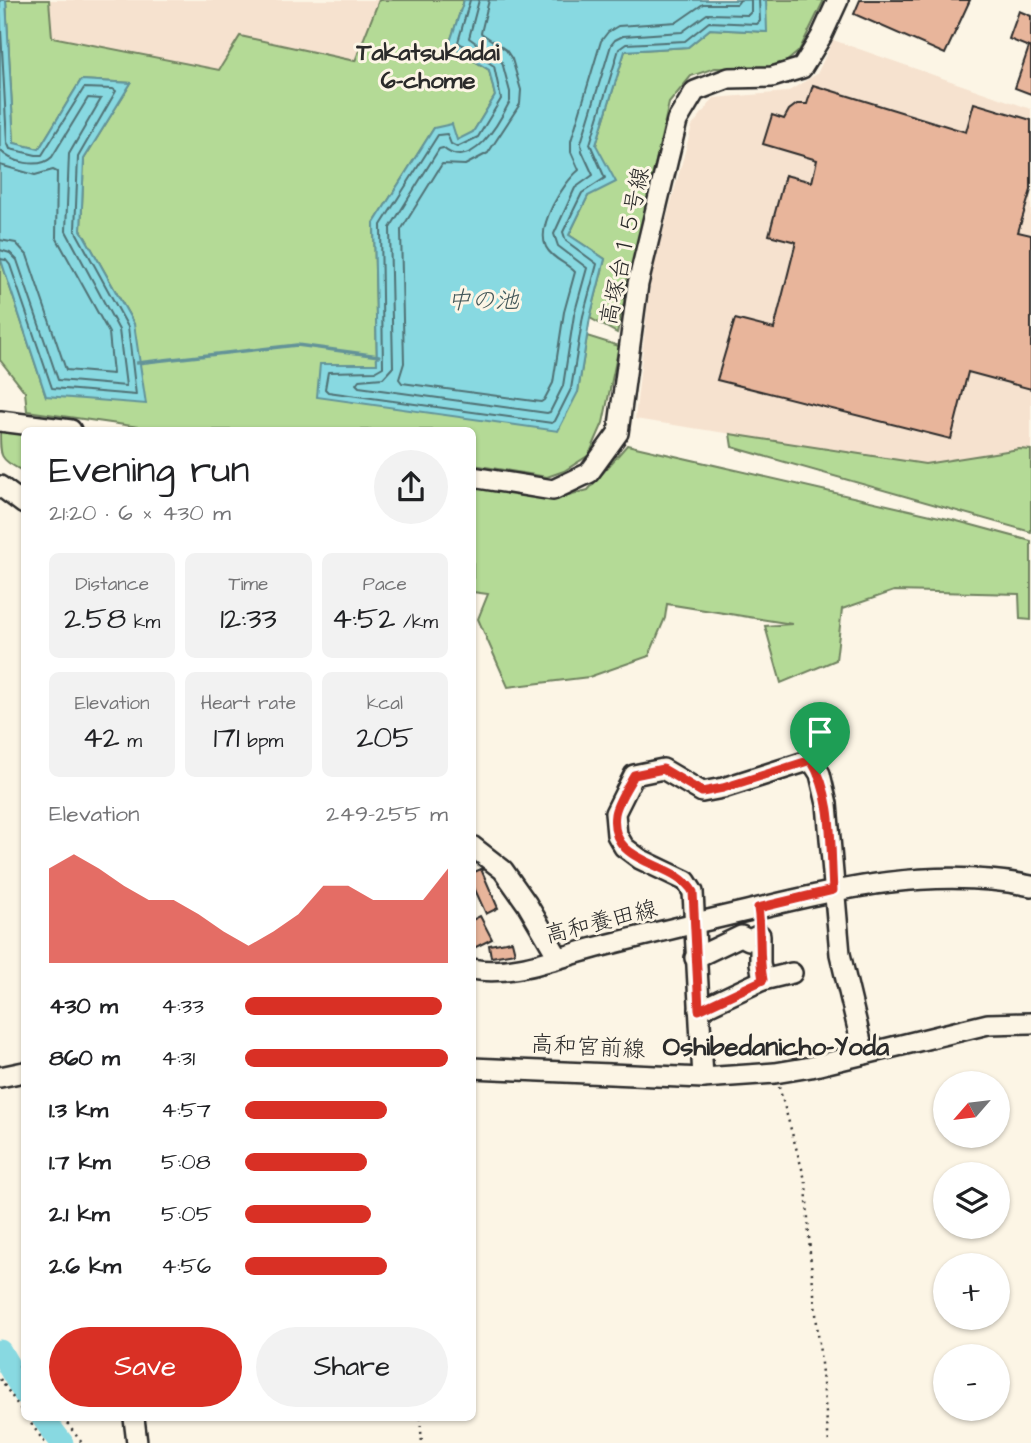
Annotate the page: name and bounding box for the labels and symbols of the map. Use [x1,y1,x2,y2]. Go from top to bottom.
district label: Takatsukadai 6-chome [355,36,500,98]
street label: 高塚台１５号線 [593,164,657,328]
water label: 中の池 [447,284,520,318]
pin [790,702,850,774]
street label: 高和養田線 [541,893,661,951]
street label: 高和宮前線 [530,1028,646,1066]
district label: Oshibedanicho-Yoda [663,1029,890,1065]
north arrow [933,1071,1010,1148]

